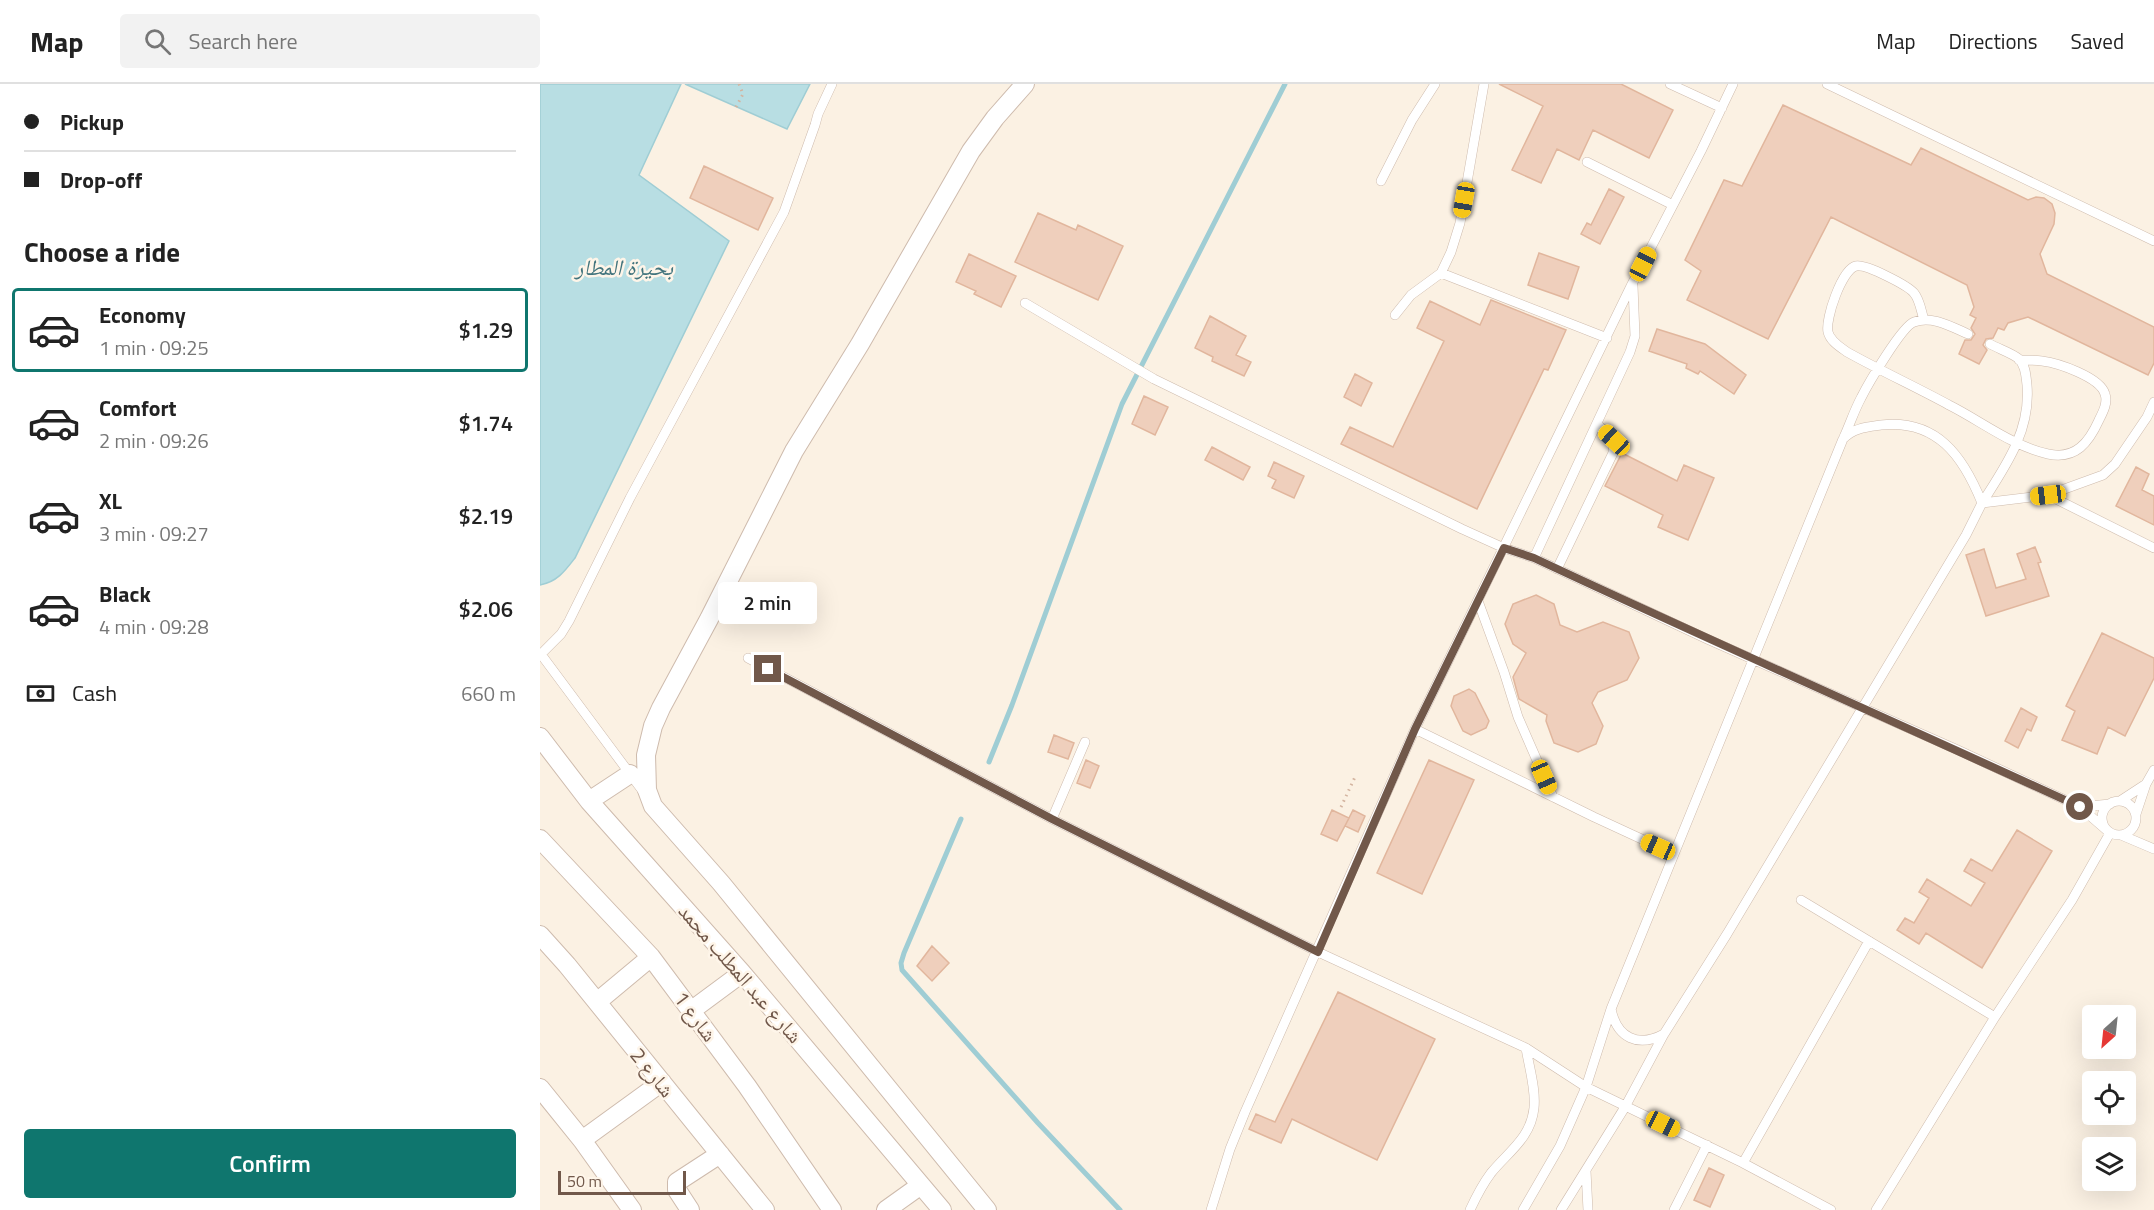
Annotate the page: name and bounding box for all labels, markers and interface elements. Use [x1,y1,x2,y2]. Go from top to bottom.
search box [120,14,540,68]
text: Map [30,20,84,63]
text: Search here [189,24,298,58]
icon: search [141,25,174,58]
text: Map [1876,25,1916,57]
text: Directions [1949,25,2038,57]
text: Saved [2071,25,2124,57]
text: Pickup [60,105,124,139]
text: Drop-off [60,163,142,197]
car [1452,181,1476,219]
text: Choose a ride [24,231,180,272]
car [1627,244,1659,284]
water label: بحيرة المطار [573,250,674,284]
text: Economy [99,298,186,332]
icon: car [27,303,81,357]
text: $1.29 [458,313,513,347]
text: 1 min · 09:25 [99,332,209,363]
text: Comfort [99,391,177,425]
icon: car [27,396,81,450]
text: $1.74 [458,406,513,440]
car [1595,421,1633,459]
text: 2 min · 09:26 [99,425,209,456]
text: XL [99,484,122,518]
car [2029,484,2067,506]
icon: car [27,489,81,543]
text: $2.19 [458,499,513,533]
text: 3 min · 09:27 [99,518,209,549]
text: Black [99,577,151,611]
icon: car [27,582,81,636]
callout: 2 min [718,582,818,624]
text: 2 min [743,587,792,618]
text: $2.06 [458,592,513,626]
text: 4 min · 09:28 [99,611,209,642]
route end [754,655,781,682]
text: Cash [72,676,117,710]
icon: cash [24,677,57,710]
text: 660 m [461,678,516,709]
car [1528,757,1560,797]
route start [2066,793,2093,820]
car [1638,831,1678,863]
street label: شارع عبد المطلب محمد [671,896,811,1050]
street label: شارع 1 [666,984,726,1048]
north arrow [2082,1005,2136,1059]
map controls [2082,1005,2136,1191]
street label: شارع 2 [623,1040,683,1104]
button: locate [2082,1071,2136,1125]
car [1643,1108,1683,1140]
button: Confirm [24,1129,516,1198]
button: layers [2082,1137,2136,1191]
scale bar [558,1168,686,1196]
text: 50 m [567,1169,602,1193]

